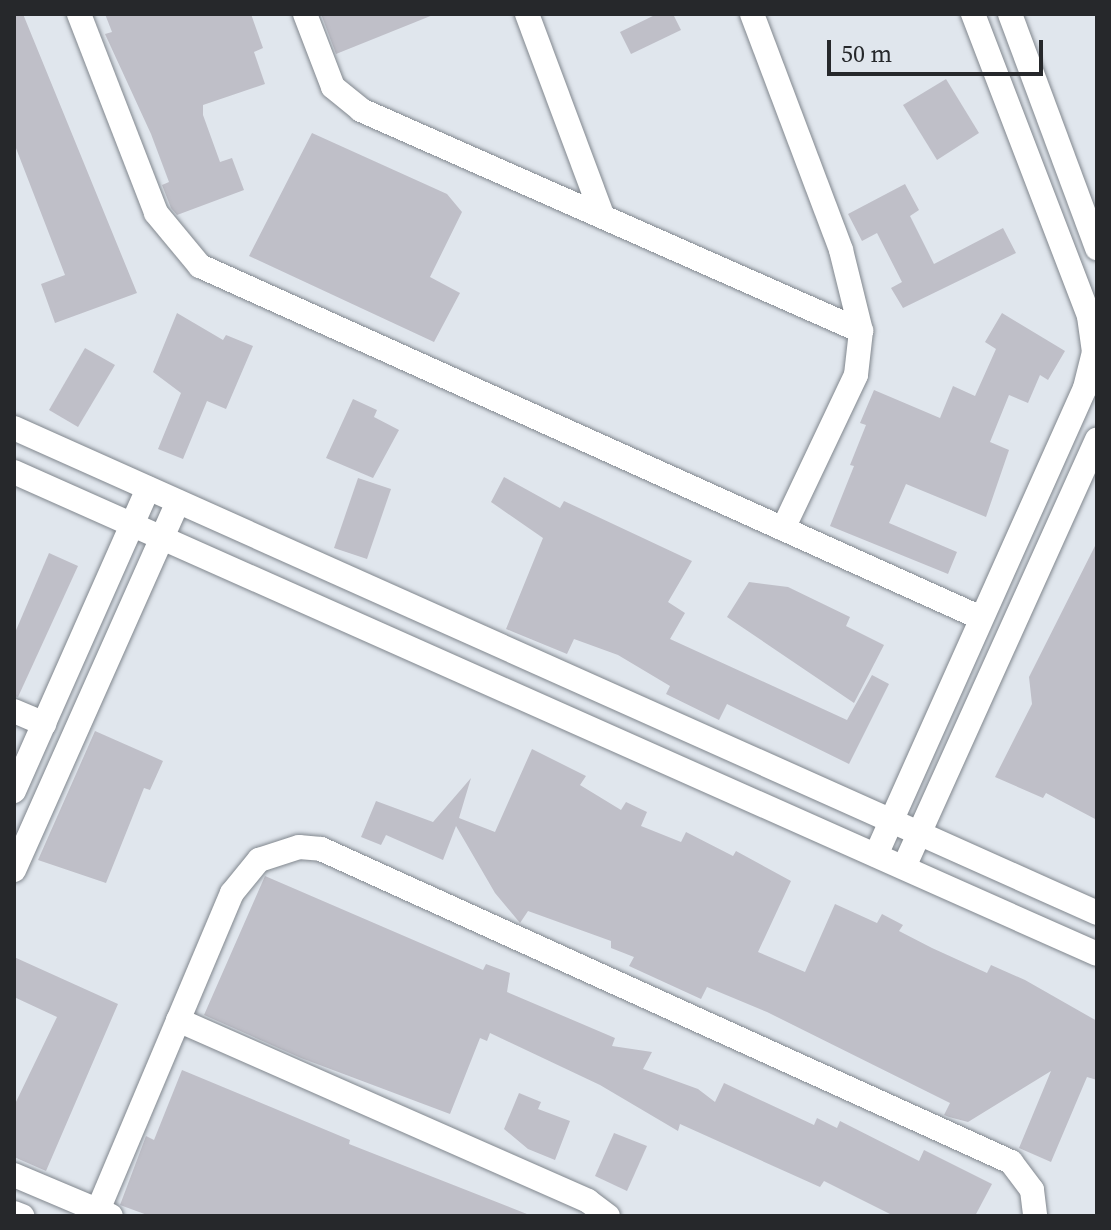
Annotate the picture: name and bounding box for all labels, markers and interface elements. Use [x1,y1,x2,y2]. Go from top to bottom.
scale bar [831,24,1047,74]
text: 50 m [841,37,892,70]

